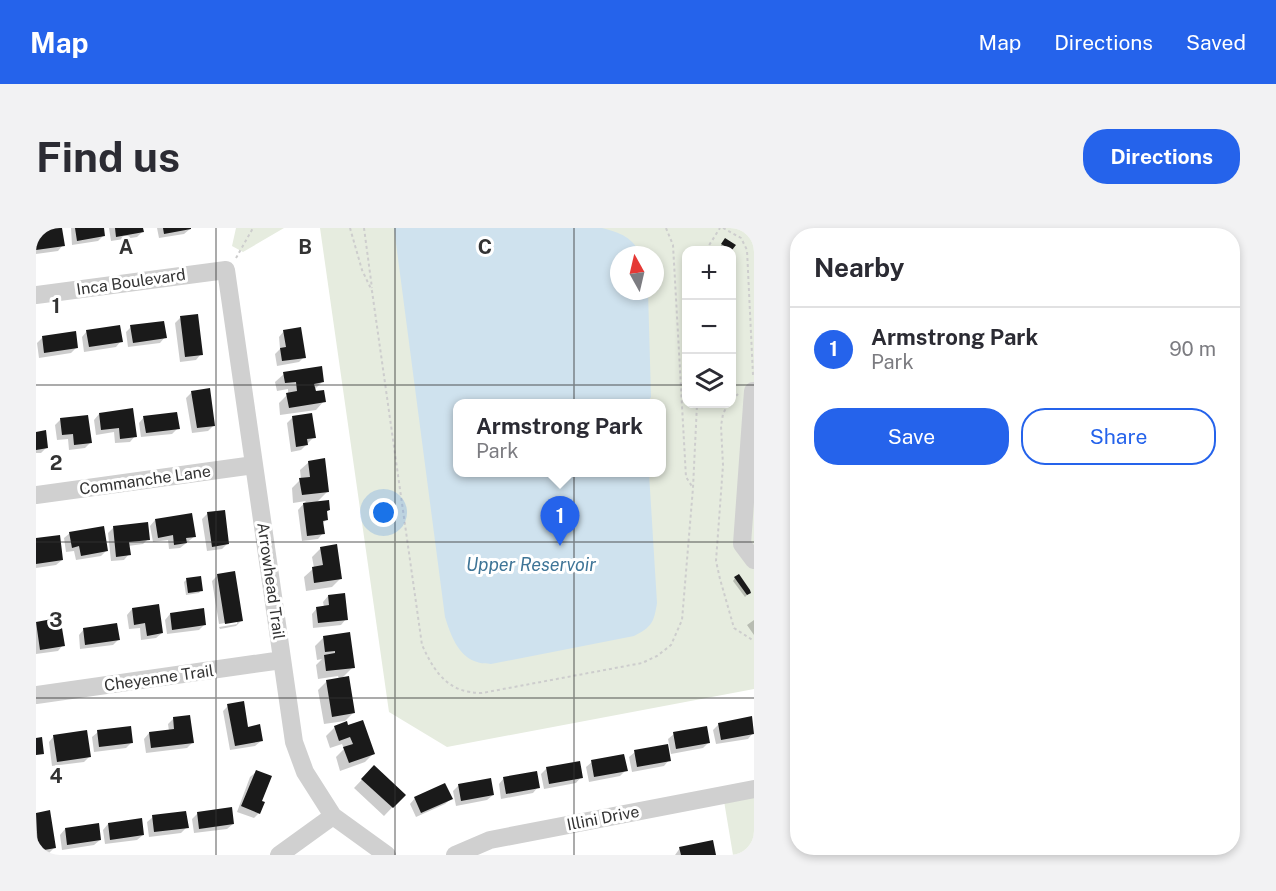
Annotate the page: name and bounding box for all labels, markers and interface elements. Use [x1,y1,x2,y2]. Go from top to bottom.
text: Map [30,26,89,59]
text: Map [979,30,1021,55]
text: Directions [1054,30,1153,55]
text: Saved [1186,30,1246,55]
button: Directions [1083,129,1240,184]
text: Find us [36,132,180,181]
text: A [119,235,133,259]
text: B [298,235,312,259]
text: C [478,235,492,259]
north arrow [610,246,664,300]
map controls [682,246,736,408]
button: + [682,246,736,300]
text: Nearby [814,252,904,283]
street label: Inca Boulevard [75,265,187,299]
text: 1 [52,294,60,318]
button: − [682,300,736,354]
text: Armstrong Park [871,324,1038,350]
text: 1 [829,337,838,361]
text: 90 m [1169,337,1216,361]
text: Park [871,350,914,374]
button: layers [682,354,736,408]
popup [453,399,666,477]
button: Save [814,408,1009,465]
button: Share [1021,408,1216,465]
text: Armstrong Park [476,413,643,439]
text: Park [476,439,519,463]
text: 2 [50,451,62,475]
street label: Commanche Lane [78,461,212,499]
pin: 1 [540,496,580,546]
your location [369,498,398,527]
street label: Arrowhead Trail [253,521,289,641]
water label: Upper Reservoir [466,554,596,575]
text: 3 [49,608,63,632]
street label: Cheyenne Trail [103,661,215,695]
text: 4 [49,764,63,788]
street label: Illini Drive [565,802,641,834]

